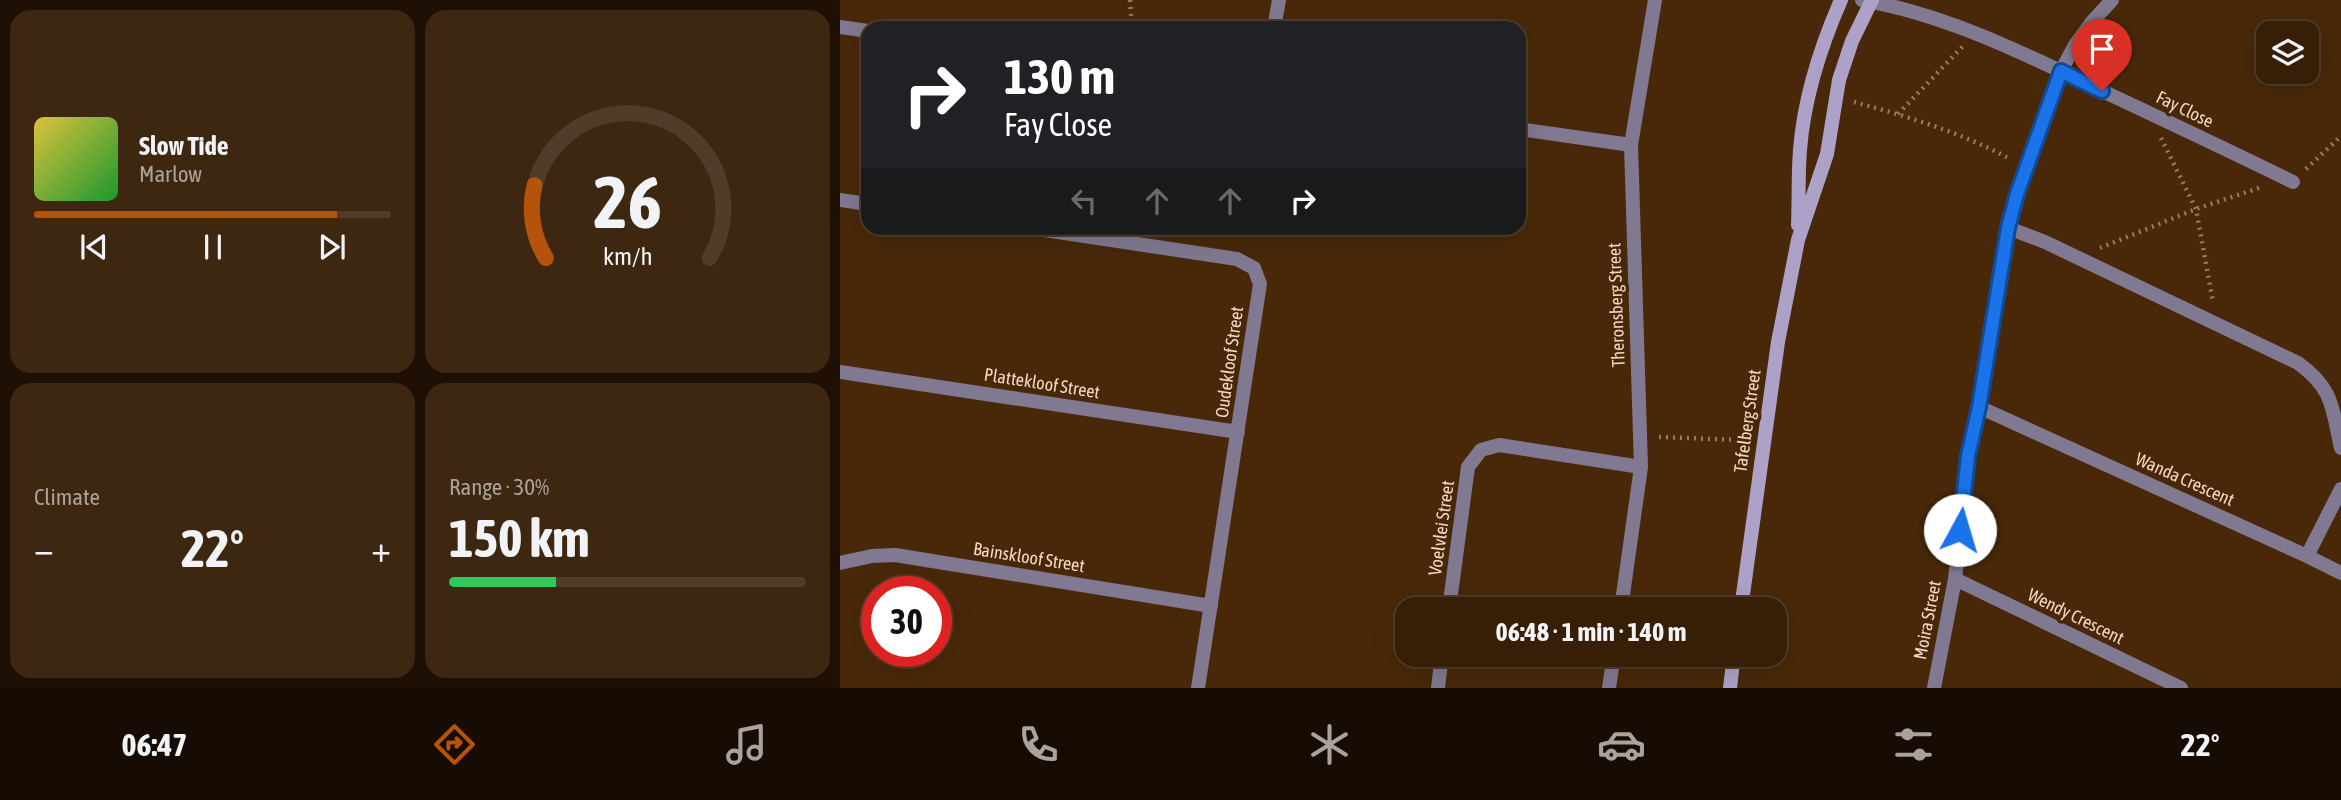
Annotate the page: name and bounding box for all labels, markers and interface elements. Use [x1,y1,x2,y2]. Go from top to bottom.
pin [2072,19,2132,91]
map controls [2256,21,2319,84]
button: layers [2256,21,2319,84]
icon: arrive [2083,30,2121,68]
text: 130 m [1004,48,1115,104]
icon: right [889,49,980,140]
street label: Fay Close [2153,86,2217,132]
text: Fay Close [1004,106,1112,143]
text: Slow Tide [139,131,229,161]
text: 26 [593,160,662,243]
text: Marlow [139,161,202,187]
icon: left [1065,182,1103,220]
icon: ahead [1138,182,1176,220]
icon: ahead [1211,182,1249,220]
icon: right [1284,182,1322,220]
icon: previous [75,228,113,266]
icon: pause [194,228,232,266]
icon: next [313,228,351,266]
text: km/h [603,242,652,270]
street label: Theronsberg Street [1603,242,1629,368]
street label: Oudekloof Street [1211,305,1247,419]
street label: Plattekloof Street [983,364,1101,402]
street label: Tafelberg Street [1729,368,1765,474]
street label: Wanda Crescent [2132,448,2238,510]
text: Range · 30% [449,474,549,500]
street label: Voelvlei Street [1424,479,1458,577]
text: Climate [34,484,100,510]
position arrow [1923,493,1997,567]
text: 150 km [449,508,590,568]
text: 22° [181,518,244,578]
text: − [34,527,54,570]
text: + [371,527,391,570]
street label: Bainskloof Street [972,538,1086,576]
speed limit sign: 30 [861,576,952,667]
street label: Moira Street [1909,579,1945,661]
street label: Wendy Crescent [2024,584,2128,648]
text: 06:48 · 1 min · 140 m [1496,617,1686,647]
icon: directions [430,720,479,769]
icon: music [722,720,771,769]
icon: phone [1014,720,1063,769]
icon: climate [1305,720,1354,769]
icon: car [1597,720,1646,769]
icon: filters [1889,720,1938,769]
text: 06:47 [121,726,187,763]
text: 22° [2181,726,2220,763]

